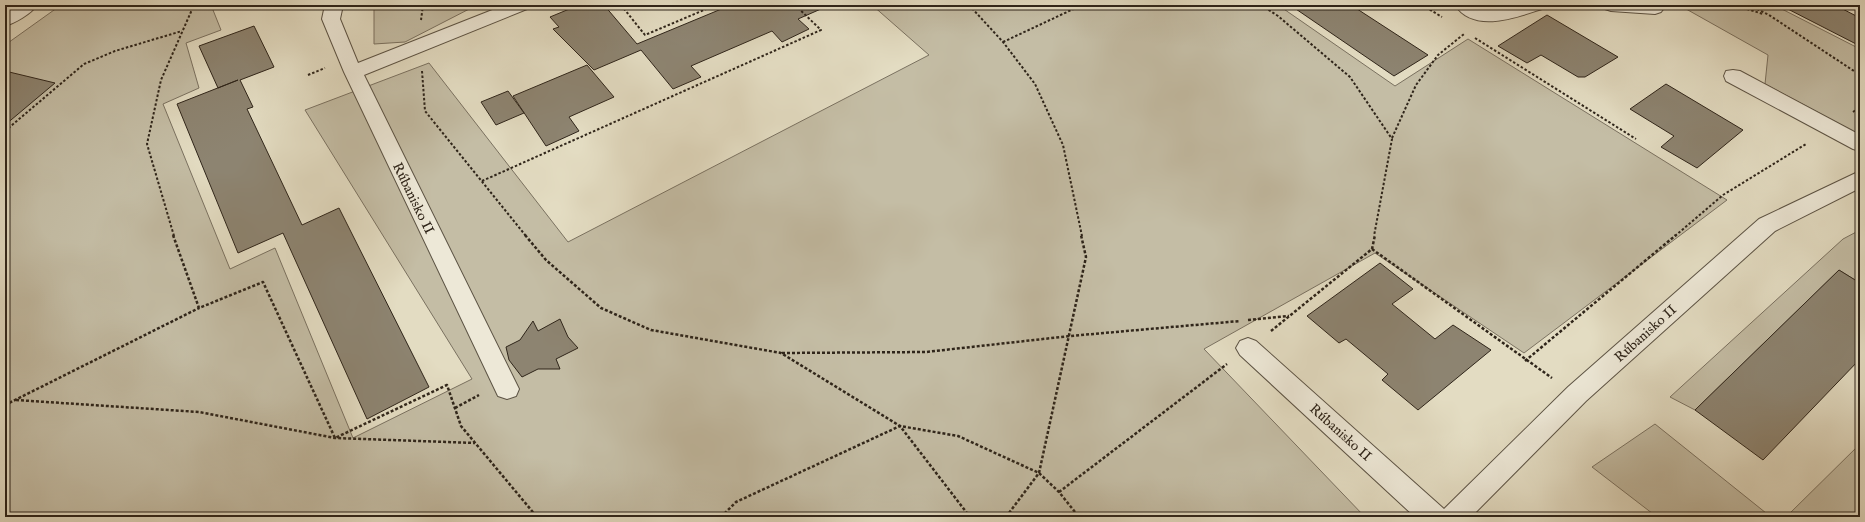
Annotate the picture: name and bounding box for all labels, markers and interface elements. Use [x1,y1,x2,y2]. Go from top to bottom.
street label: Rúbanisko II [388,160,438,237]
street label: Rúbanisko II [1611,301,1680,366]
street label: Rúbanisko II [1306,400,1375,465]

